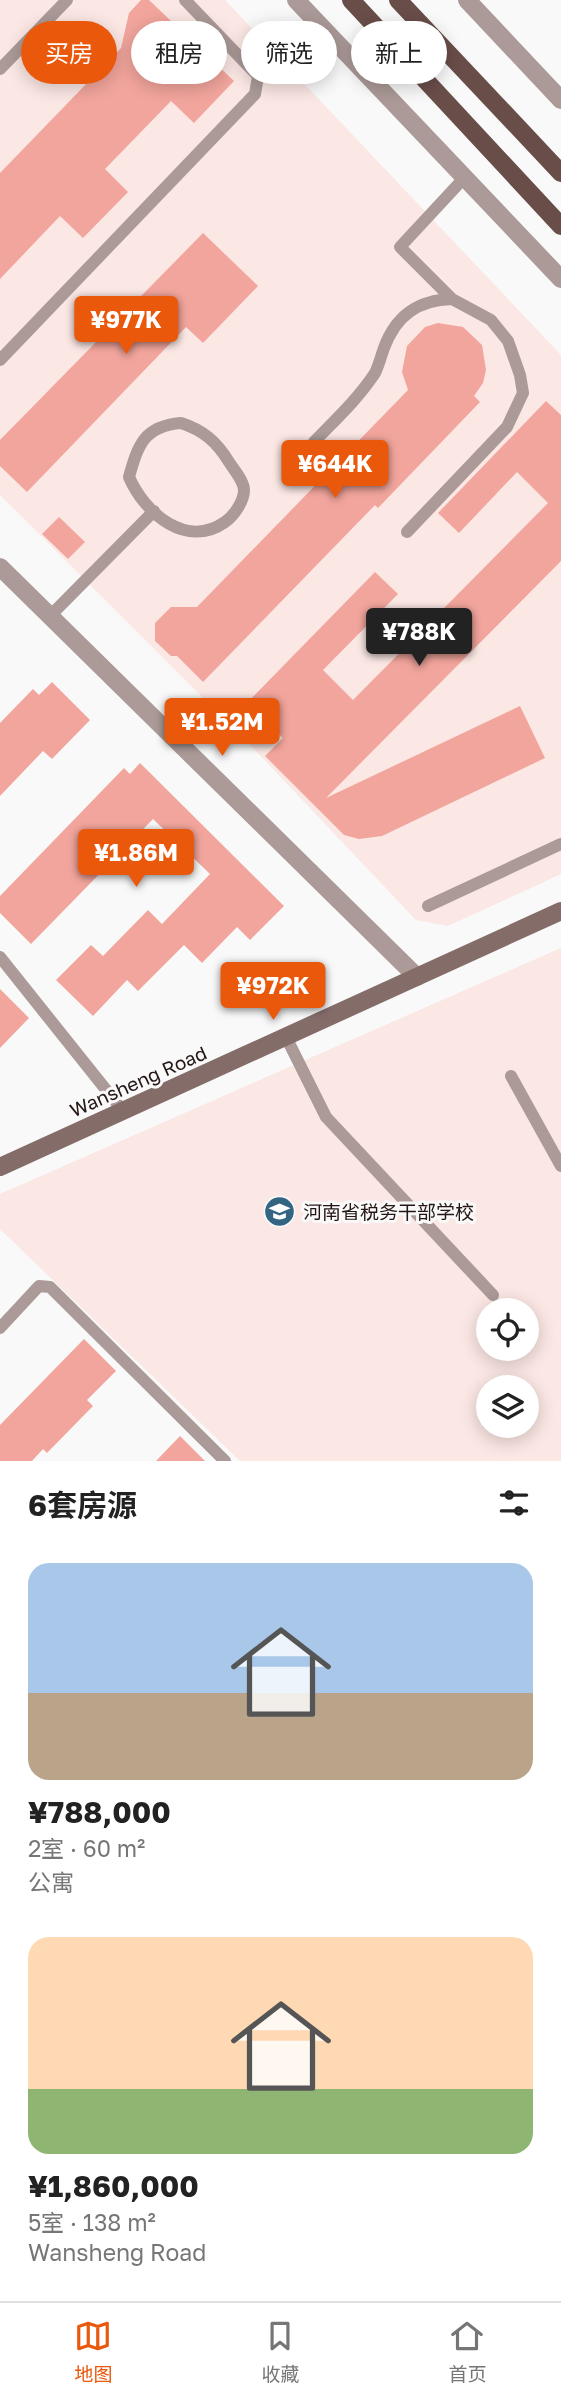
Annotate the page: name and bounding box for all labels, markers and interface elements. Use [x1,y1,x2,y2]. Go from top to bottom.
chip: 买房 [21,21,117,84]
chip: 租房 [131,21,227,84]
chip: 筛选 [241,21,337,84]
chip: 新上 [351,21,447,84]
pin: ¥977K [77,296,175,356]
text: ¥977K [90,305,162,333]
pin: ¥644K [286,440,384,500]
text: ¥644K [297,449,373,477]
pin: ¥788K [370,608,468,668]
text: ¥788K [382,617,456,645]
pin: ¥1.52M [165,698,279,758]
text: ¥1.52M [181,707,263,735]
pin: ¥1.86M [79,830,193,889]
text: ¥1.86M [94,838,178,866]
pin: ¥972K [224,962,322,1022]
text: ¥972K [236,971,310,999]
street label: Wansheng Road [66,1041,210,1121]
school or university icon: 河南省税务干部学校 [263,1194,297,1228]
place label: 河南省税务干部学校 [303,1200,474,1223]
map controls [476,1298,539,1438]
button: locate [476,1298,539,1361]
button: layers [476,1375,539,1438]
icon: filters [495,1484,533,1522]
text: 6套房源 [28,1487,137,1523]
icon: home [218,1609,344,1735]
text: ¥788,000 [28,1794,171,1830]
text: 2室 · 60 m² [28,1834,145,1862]
text: 公寓 [28,1868,74,1896]
icon: home [218,1983,344,2109]
text: ¥1,860,000 [28,2168,199,2204]
text: 5室 · 138 m² [28,2208,156,2236]
text: Wansheng Road [28,2238,206,2266]
tab: 地图 [74,2317,113,2386]
tab: 收藏 [261,2317,300,2386]
tab: 首页 [448,2317,487,2386]

